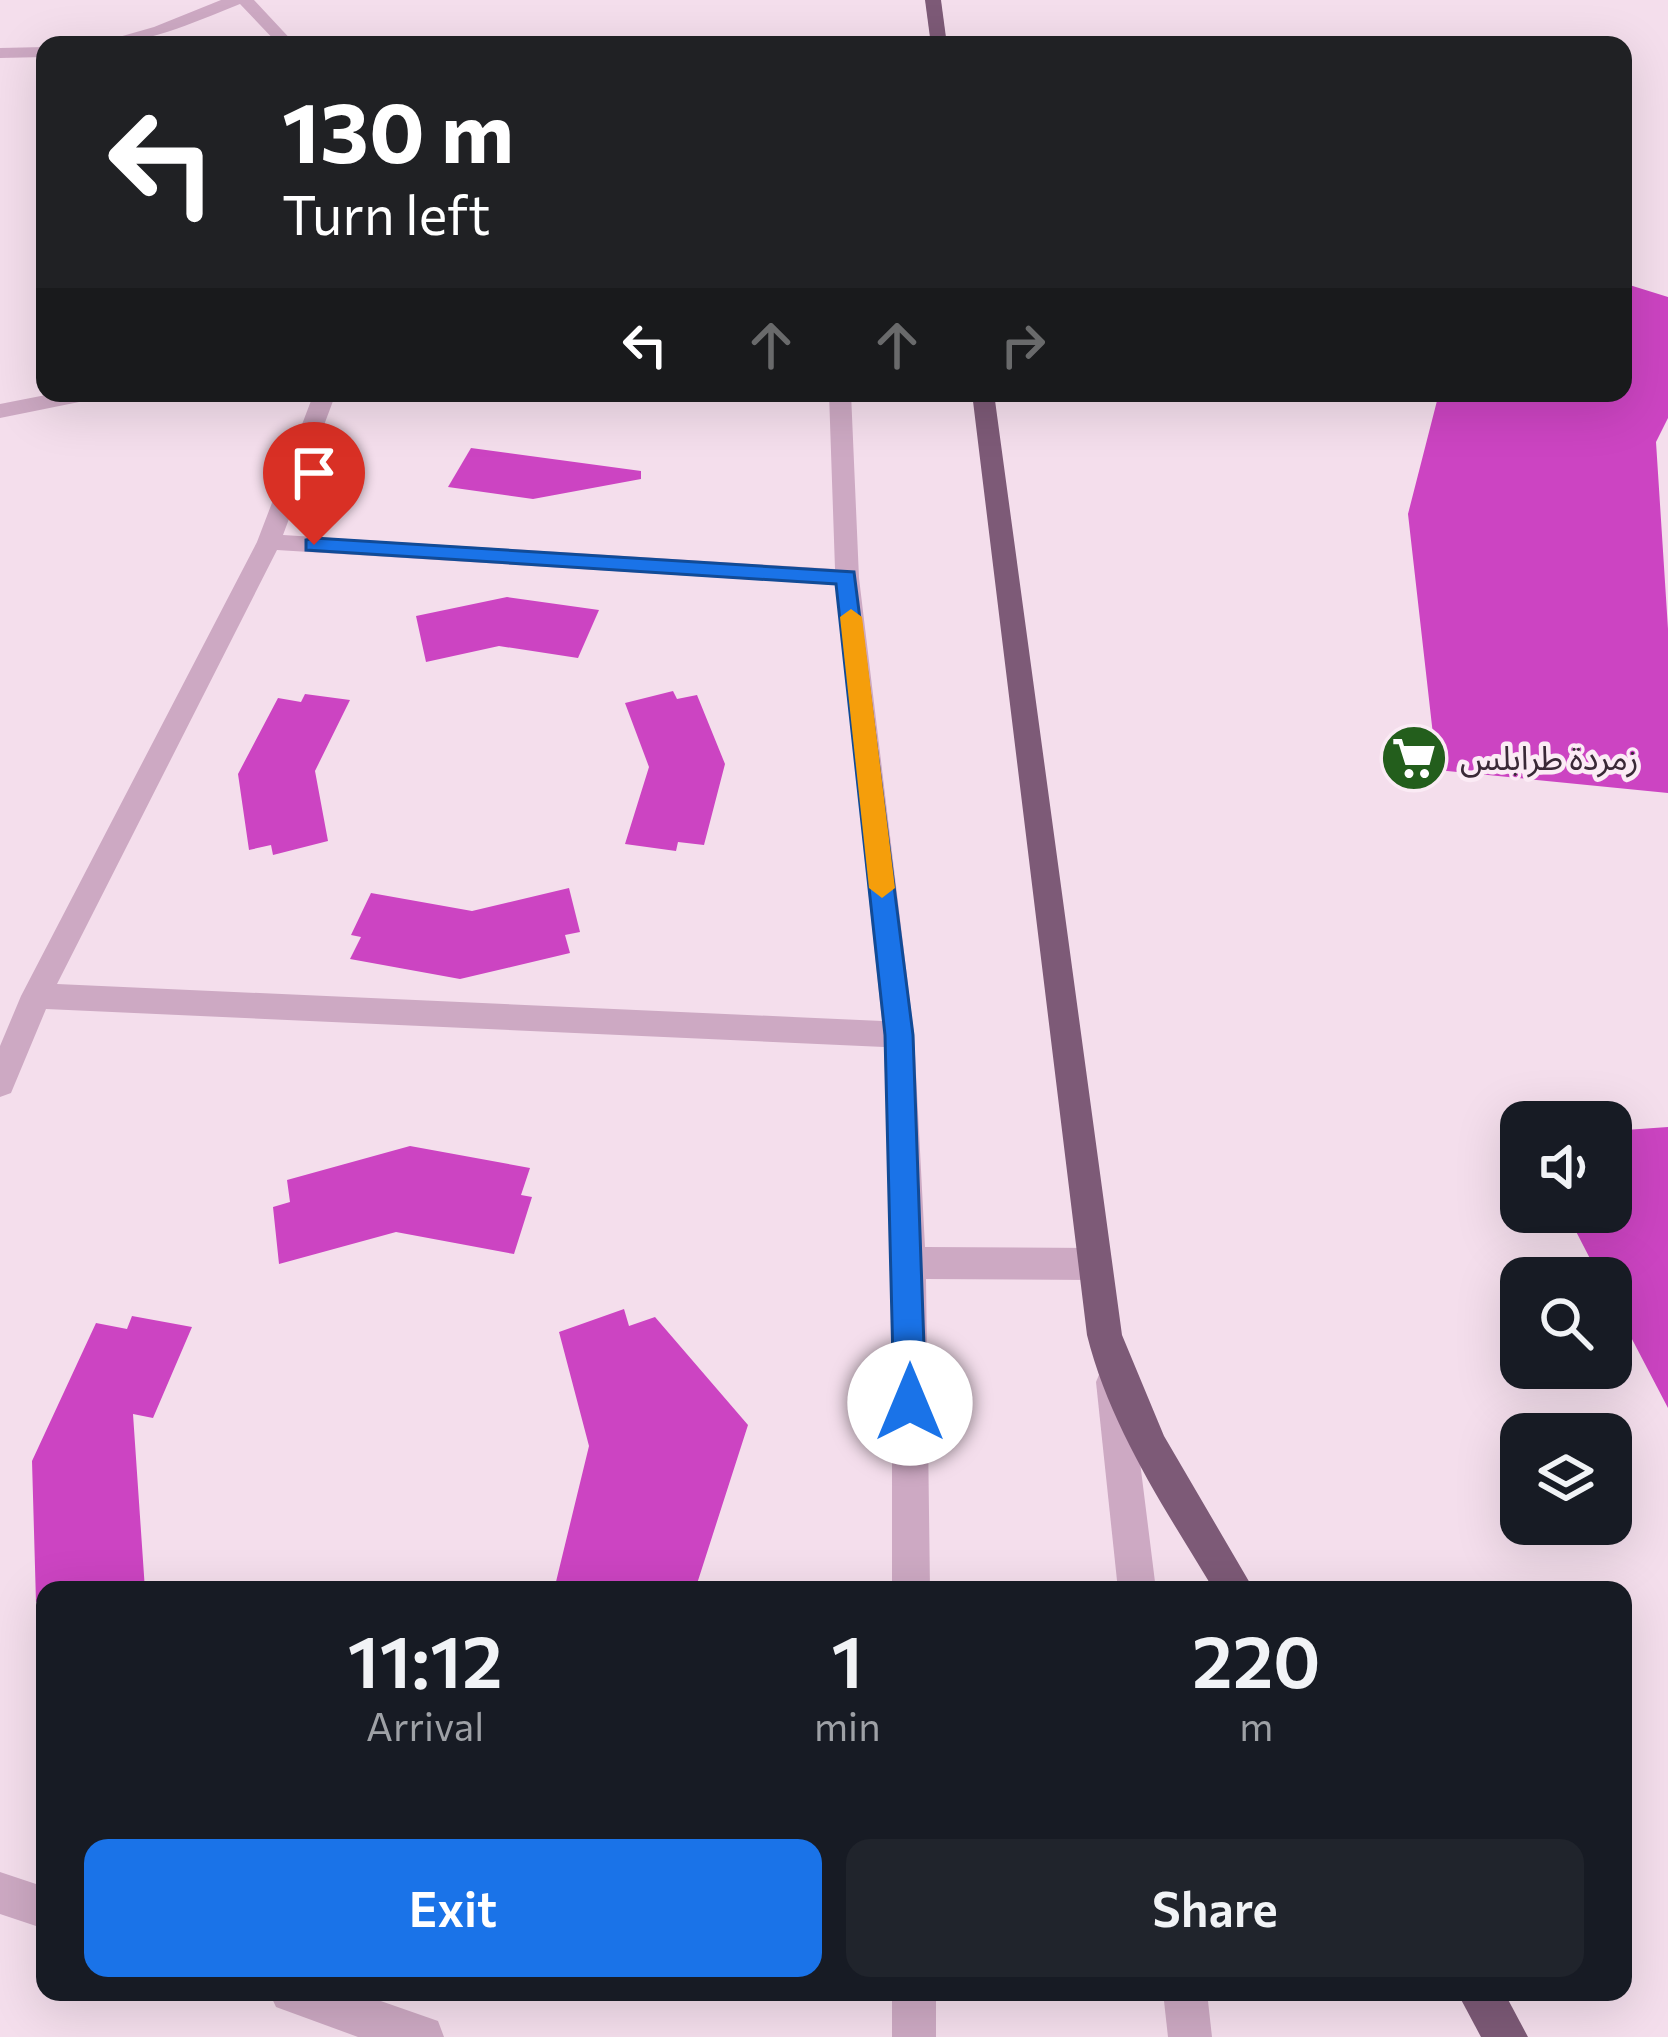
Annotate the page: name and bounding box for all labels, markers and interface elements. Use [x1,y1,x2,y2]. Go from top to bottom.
text: 130 m [282,78,514,180]
icon: left [84,84,240,240]
text: Turn left [282,180,490,246]
icon: left [612,312,678,378]
icon: ahead [738,312,804,378]
icon: ahead [864,312,930,378]
icon: right [990,312,1056,378]
pin [263,422,365,545]
icon: arrive [281,440,347,506]
supermarket icon: زمردة طرابلس [1379,723,1449,793]
place label: زمردة طرابلس [1460,736,1639,778]
map controls [1500,1101,1632,1545]
button: sound [1500,1101,1632,1233]
button: search [1500,1257,1632,1389]
position arrow [847,1340,973,1466]
button: layers [1500,1413,1632,1545]
text: 11:12 [348,1615,503,1703]
text: 1 [831,1615,863,1703]
text: 220 [1192,1615,1320,1703]
text: Arrival [366,1701,484,1749]
text: min [814,1701,880,1749]
text: m [1239,1701,1273,1749]
button: Exit [84,1839,822,1977]
button: Share [846,1839,1584,1977]

